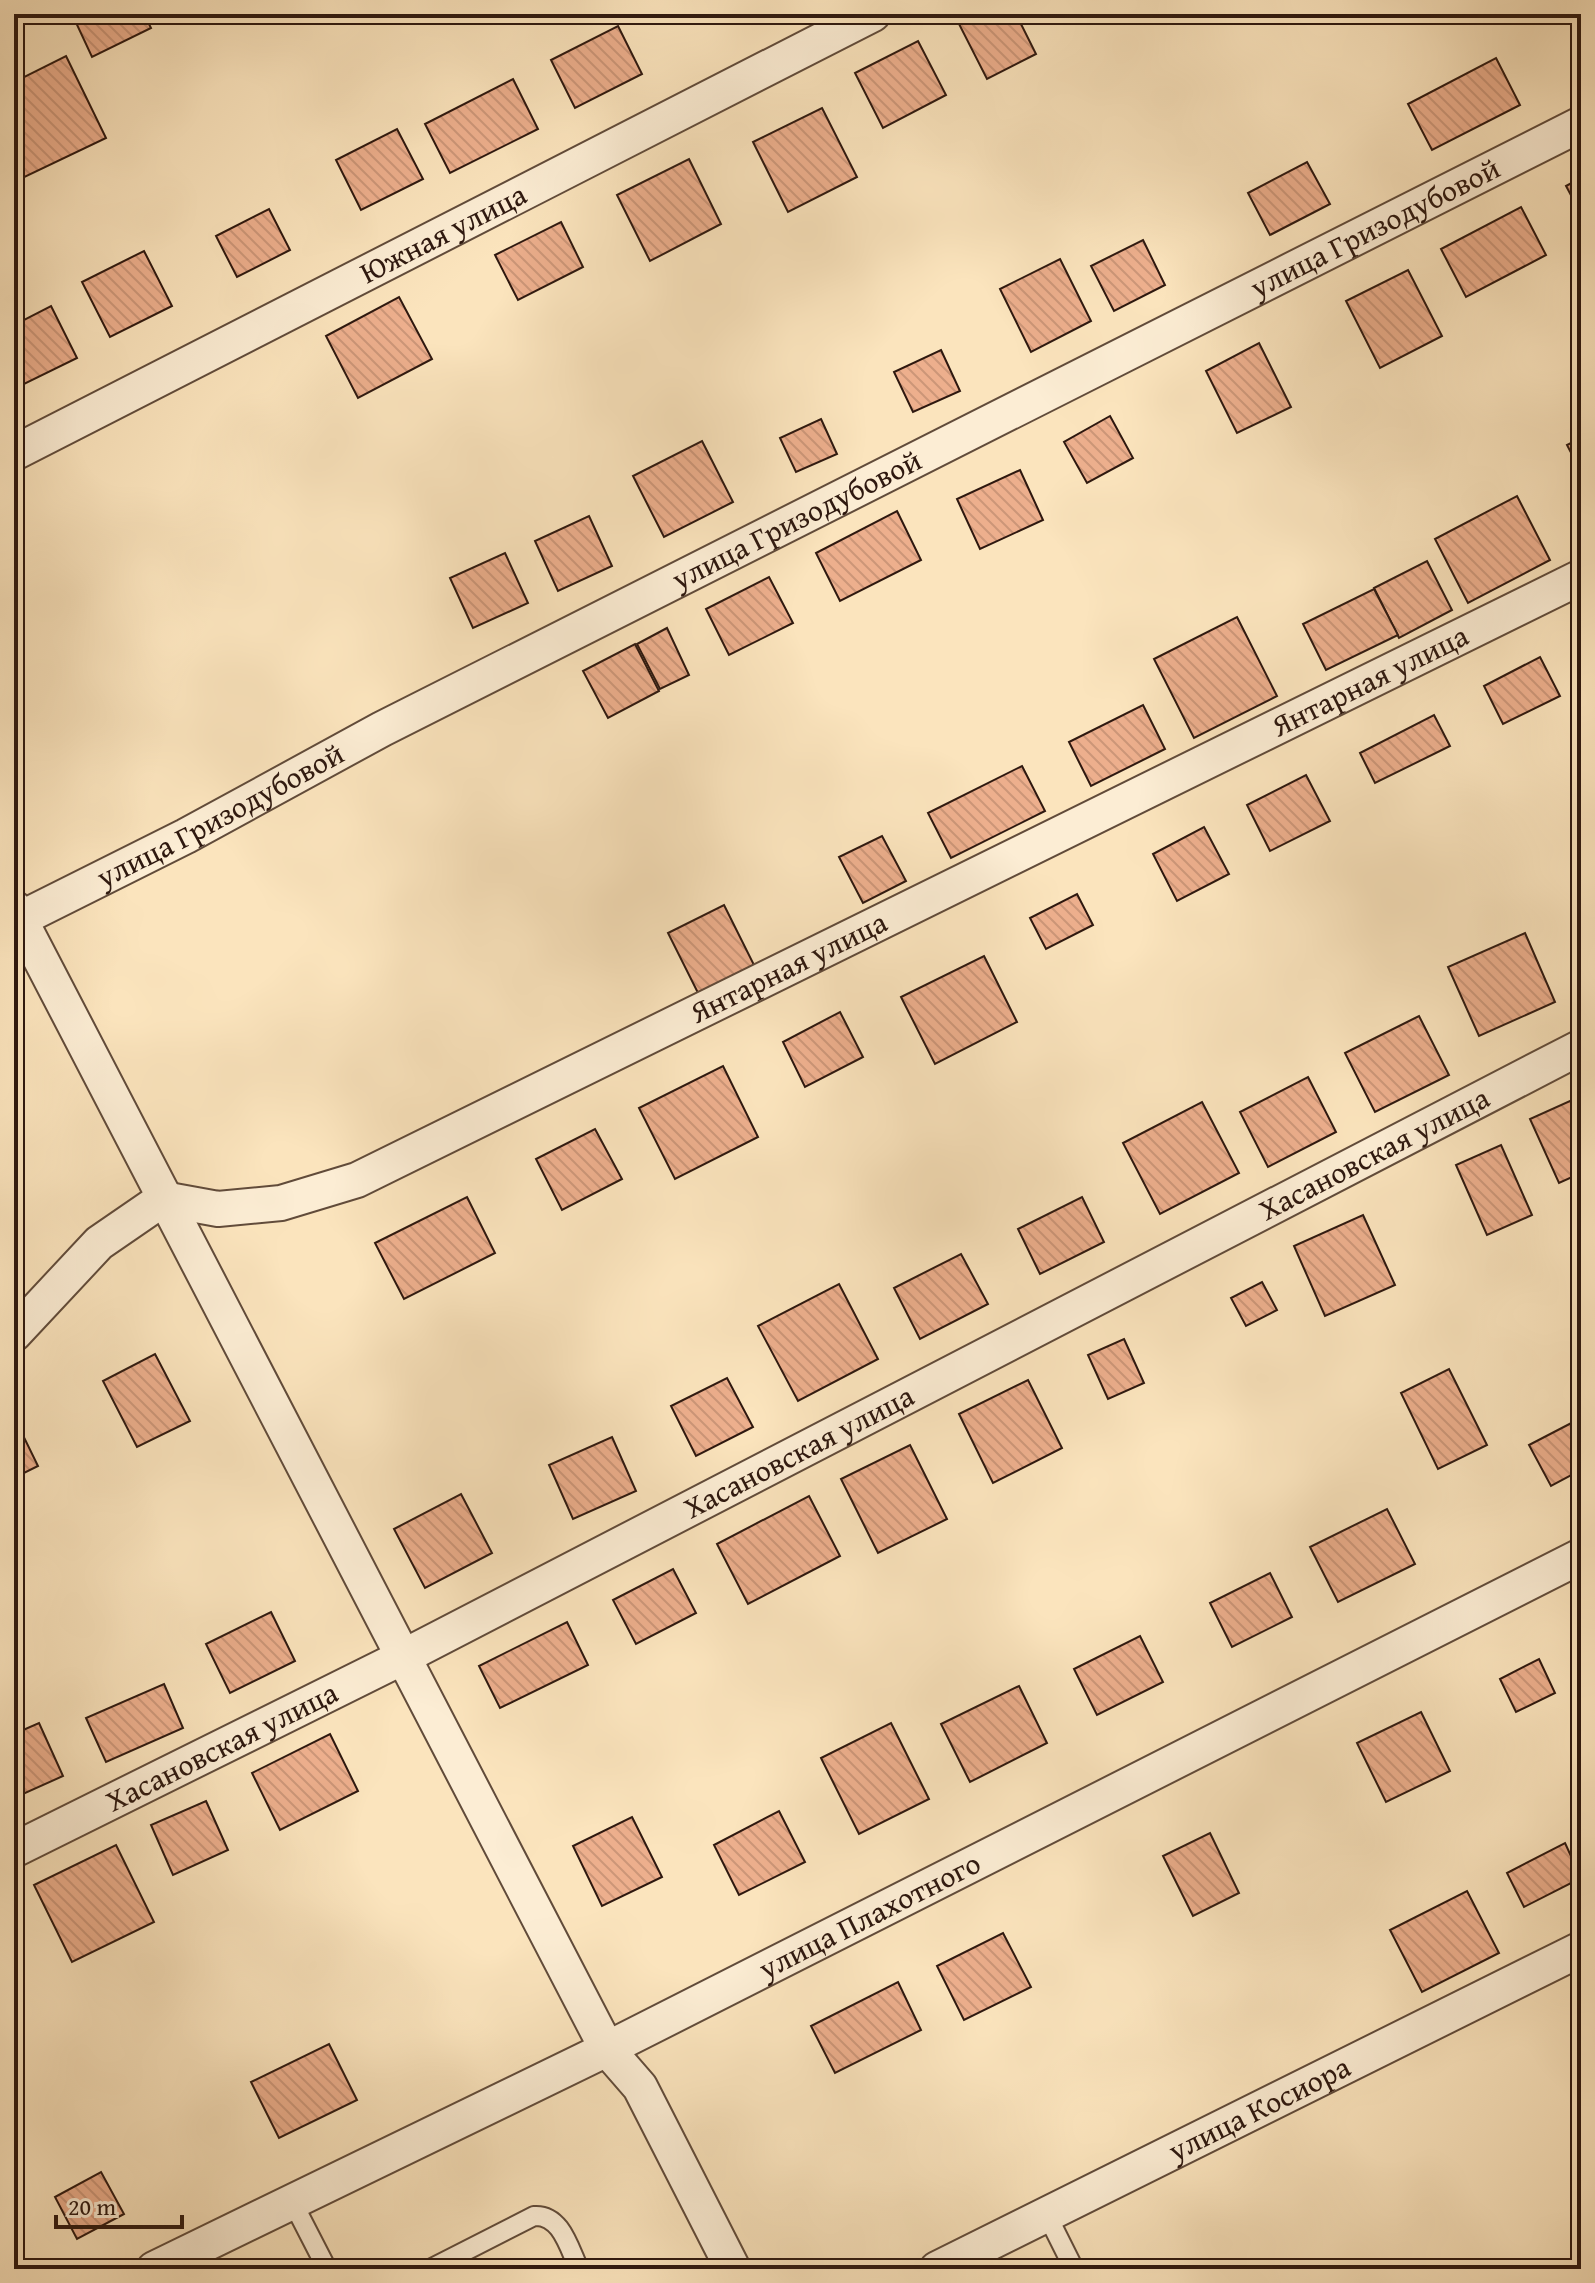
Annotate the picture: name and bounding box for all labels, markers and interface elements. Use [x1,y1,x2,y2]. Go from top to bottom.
street label: улица Гризодубовой [1241,145,1507,309]
street label: Южная улица [352,171,534,294]
street label: улица Гризодубовой [663,437,929,601]
street label: Янтарная улица [1263,613,1476,748]
street label: улица Гризодубовой [88,731,352,899]
street label: Янтарная улица [681,899,895,1034]
street label: Хасановская улица [1251,1075,1497,1231]
street label: Хасановская улица [675,1373,922,1529]
street label: Хасановская улица [98,1670,346,1822]
street label: улица Плахотного [750,1841,988,1990]
street label: улица Косиора [1159,2044,1358,2172]
scale bar [56,2179,182,2229]
text: 20 m [68,2189,116,2224]

